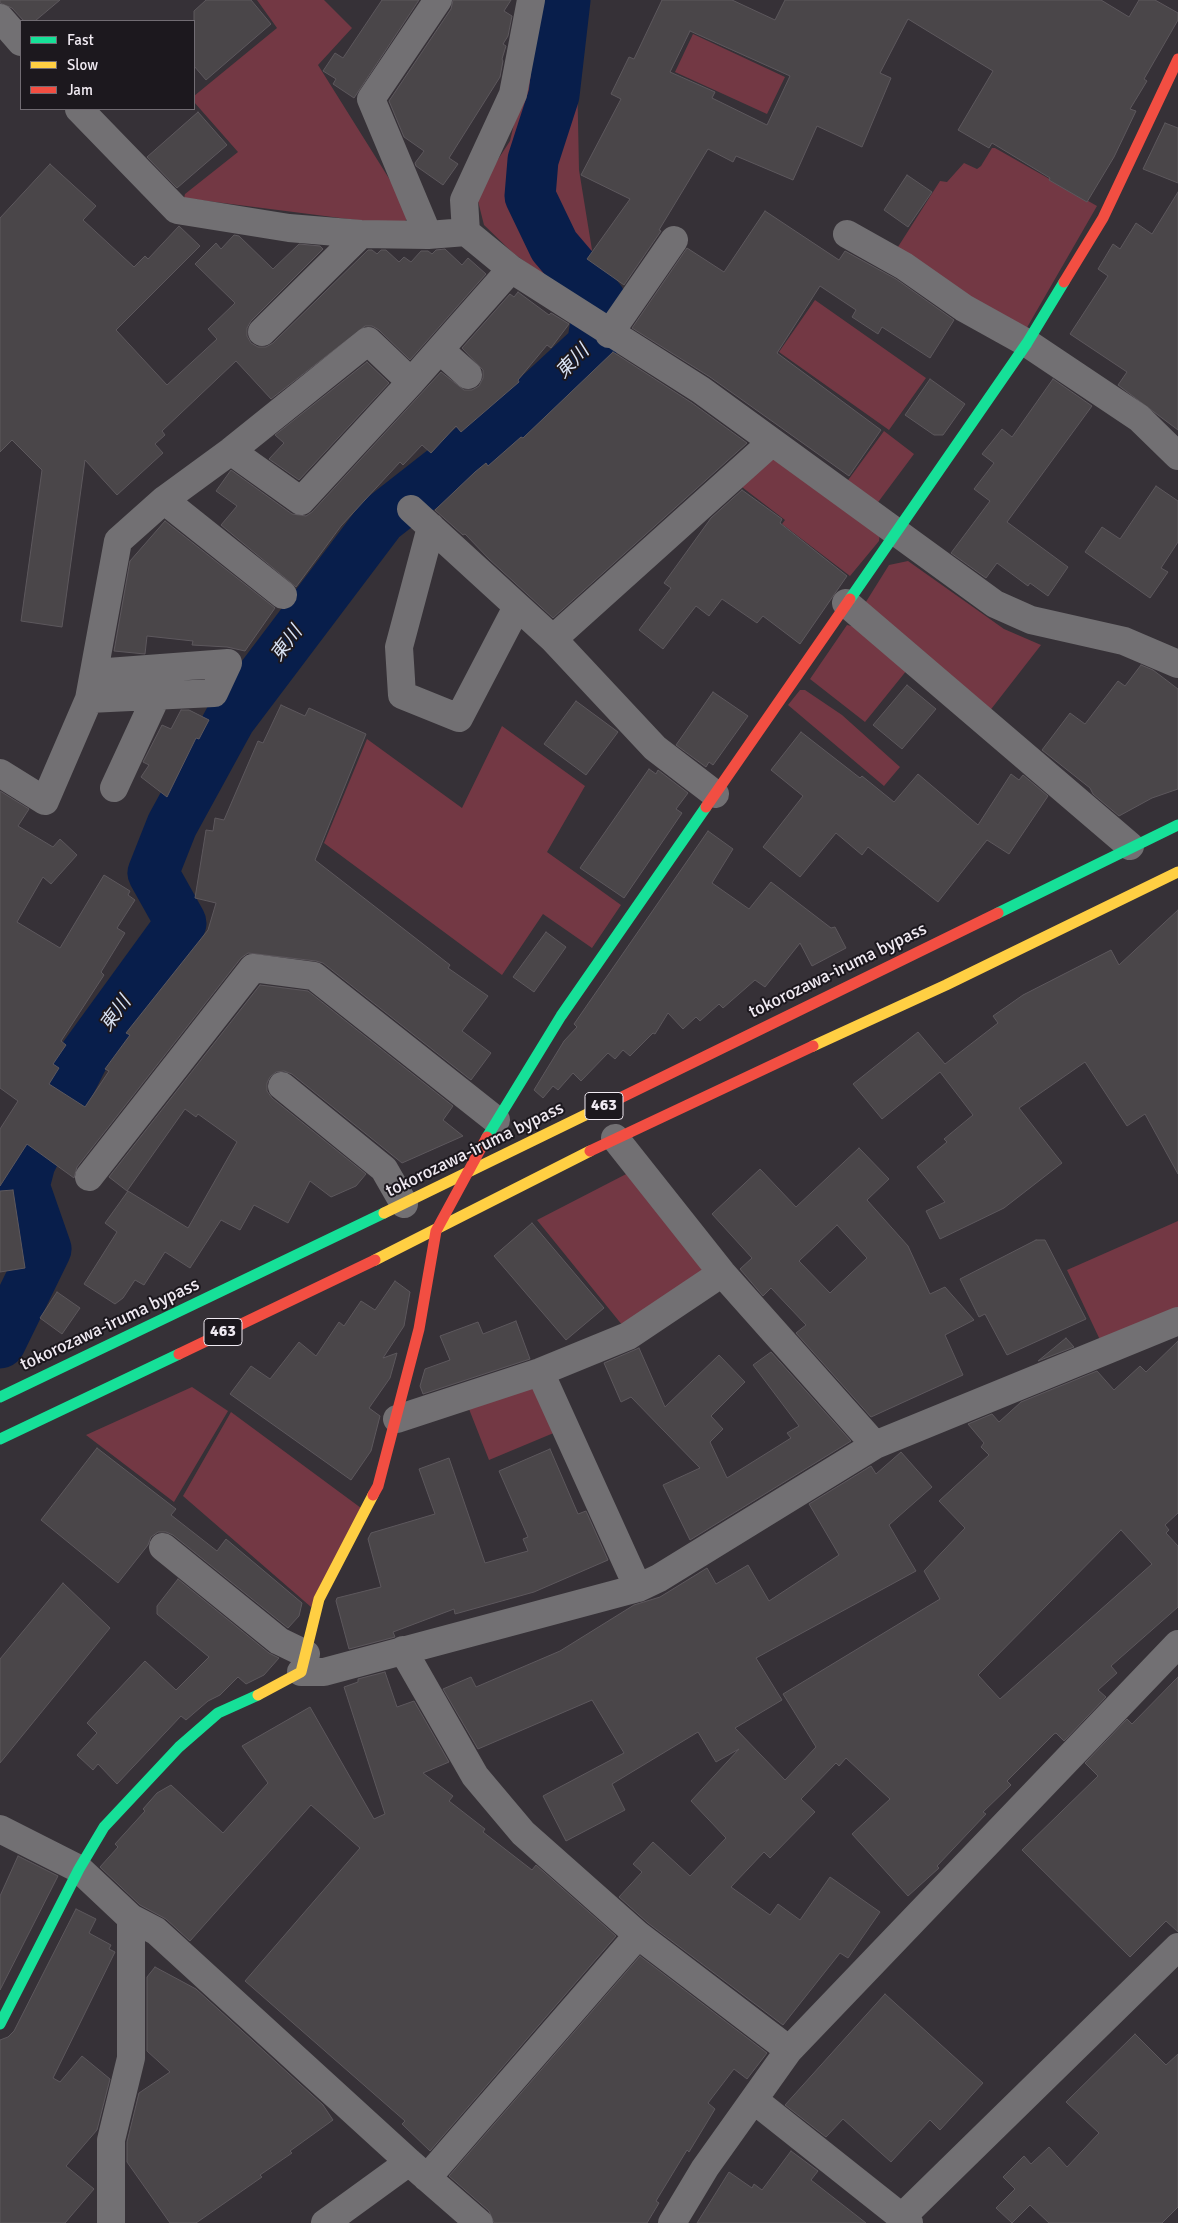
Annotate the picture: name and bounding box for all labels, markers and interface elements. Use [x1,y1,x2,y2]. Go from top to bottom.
legend [20,20,195,110]
text: Fast [67,31,94,49]
text: Slow [67,56,98,74]
text: Jam [67,81,93,99]
water label: 東川 [552,340,594,384]
water label: 東川 [266,622,308,666]
street label: tokorozawa-iruma bypass [746,919,930,1023]
water label: 東川 [96,992,136,1036]
road number: 463 [585,1092,623,1120]
street label: tokorozawa-iruma bypass [383,1098,567,1202]
street label: tokorozawa-iruma bypass [17,1274,203,1376]
road number: 463 [204,1318,242,1345]

